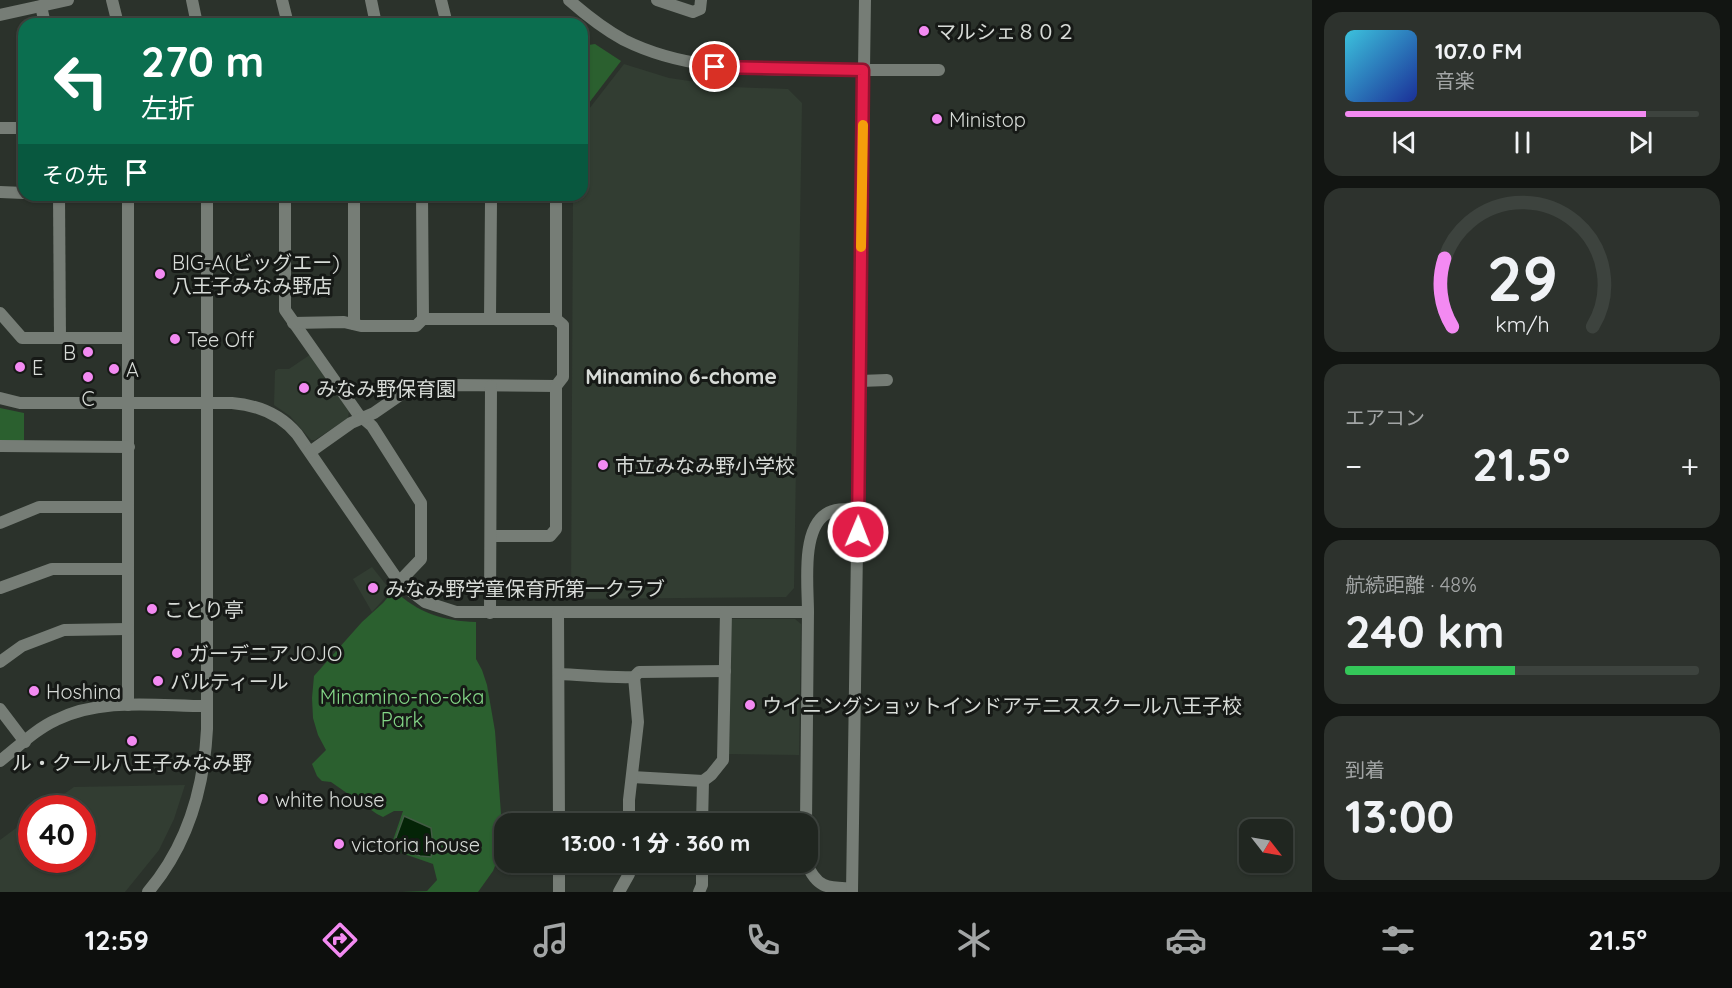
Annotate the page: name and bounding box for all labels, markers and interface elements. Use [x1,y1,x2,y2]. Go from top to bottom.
place label: マルシェ８０２ [936,19,1076,44]
marker: マルシェ８０２ [917,24,931,38]
text: 270 m [141,35,264,88]
text: 107.0 FM [1435,37,1522,65]
pin [689,41,740,92]
icon: left [42,42,120,120]
icon: arrive [698,50,731,83]
text: 音楽 [1435,68,1475,93]
text: 左折 [141,91,195,125]
place label: Ministop [949,107,1026,132]
marker: Ministop [930,112,944,126]
icon: previous [1388,126,1421,159]
icon: pause [1506,126,1539,159]
icon: next [1624,126,1657,159]
icon: arrive [120,156,153,189]
text: その先 [42,161,108,189]
text: 29 [1487,239,1557,317]
place label: BIG-A(ビッグエー) 八王子みなみ野店 [172,250,340,298]
marker: BIG-A(ビッグエー) 八王子みなみ野店 [153,267,167,281]
text: km/h [1495,311,1549,337]
place label: Tee Off [187,327,254,352]
marker: Tee Off [168,332,182,346]
place label: B [63,340,76,365]
marker: B [81,345,95,359]
place label: E [32,355,43,380]
place label: A [126,357,139,382]
marker: E [13,360,27,374]
marker: A [107,362,121,376]
district label: Minamino 6-chome [585,363,777,389]
marker: C [81,370,95,384]
place label: みなみ野保育園 [316,376,456,401]
marker: みなみ野保育園 [297,381,311,395]
place label: C [81,386,95,411]
text: エアコン [1345,405,1425,430]
text: 21.5° [1472,436,1570,492]
text: − [1345,445,1362,486]
text: + [1680,445,1699,486]
place label: 市立みなみ野小学校 [615,453,795,478]
marker: 市立みなみ野小学校 [596,458,610,472]
position arrow [826,500,890,564]
text: 航続距離 · 48% [1345,572,1477,597]
place label: みなみ野学童保育所第一クラブ [385,576,665,601]
marker: みなみ野学童保育所第一クラブ [366,581,380,595]
place label: ことり亭 [164,597,244,622]
marker: ことり亭 [145,602,159,616]
text: 240 km [1345,603,1504,659]
place label: ガーデニアJOJO [189,641,342,666]
marker: ガーデニアJOJO [170,646,184,660]
place label: パルティール [170,669,289,694]
marker: パルティール [151,674,165,688]
place label: Hoshina [46,679,121,704]
marker: Hoshina [27,684,41,698]
park label: Minamino-no-oka Park [320,684,484,732]
place label: ウイニングショットインドアテニススクール八王子校 [762,693,1242,718]
marker: ウイニングショットインドアテニススクール八王子校 [743,698,757,712]
marker: ル・クール八王子みなみ野 [125,734,139,748]
place label: ル・クール八王子みなみ野 [12,750,252,775]
text: 到着 [1345,757,1385,782]
place label: white house [275,787,385,812]
text: 13:00 [1345,788,1454,844]
marker: white house [256,792,270,806]
speed limit sign: 40 [18,795,96,873]
north arrow [1239,819,1293,873]
map controls [1239,819,1293,873]
text: 13:00 · 1 分 · 360 m [562,829,750,857]
place label: victoria house [351,832,480,857]
marker: victoria house [332,837,346,851]
icon: directions [319,919,361,961]
icon: music [530,919,572,961]
icon: phone [742,919,784,961]
icon: climate [953,919,995,961]
icon: car [1165,919,1207,961]
icon: filters [1377,919,1419,961]
text: 12:59 [85,923,149,957]
text: 21.5° [1588,923,1647,957]

